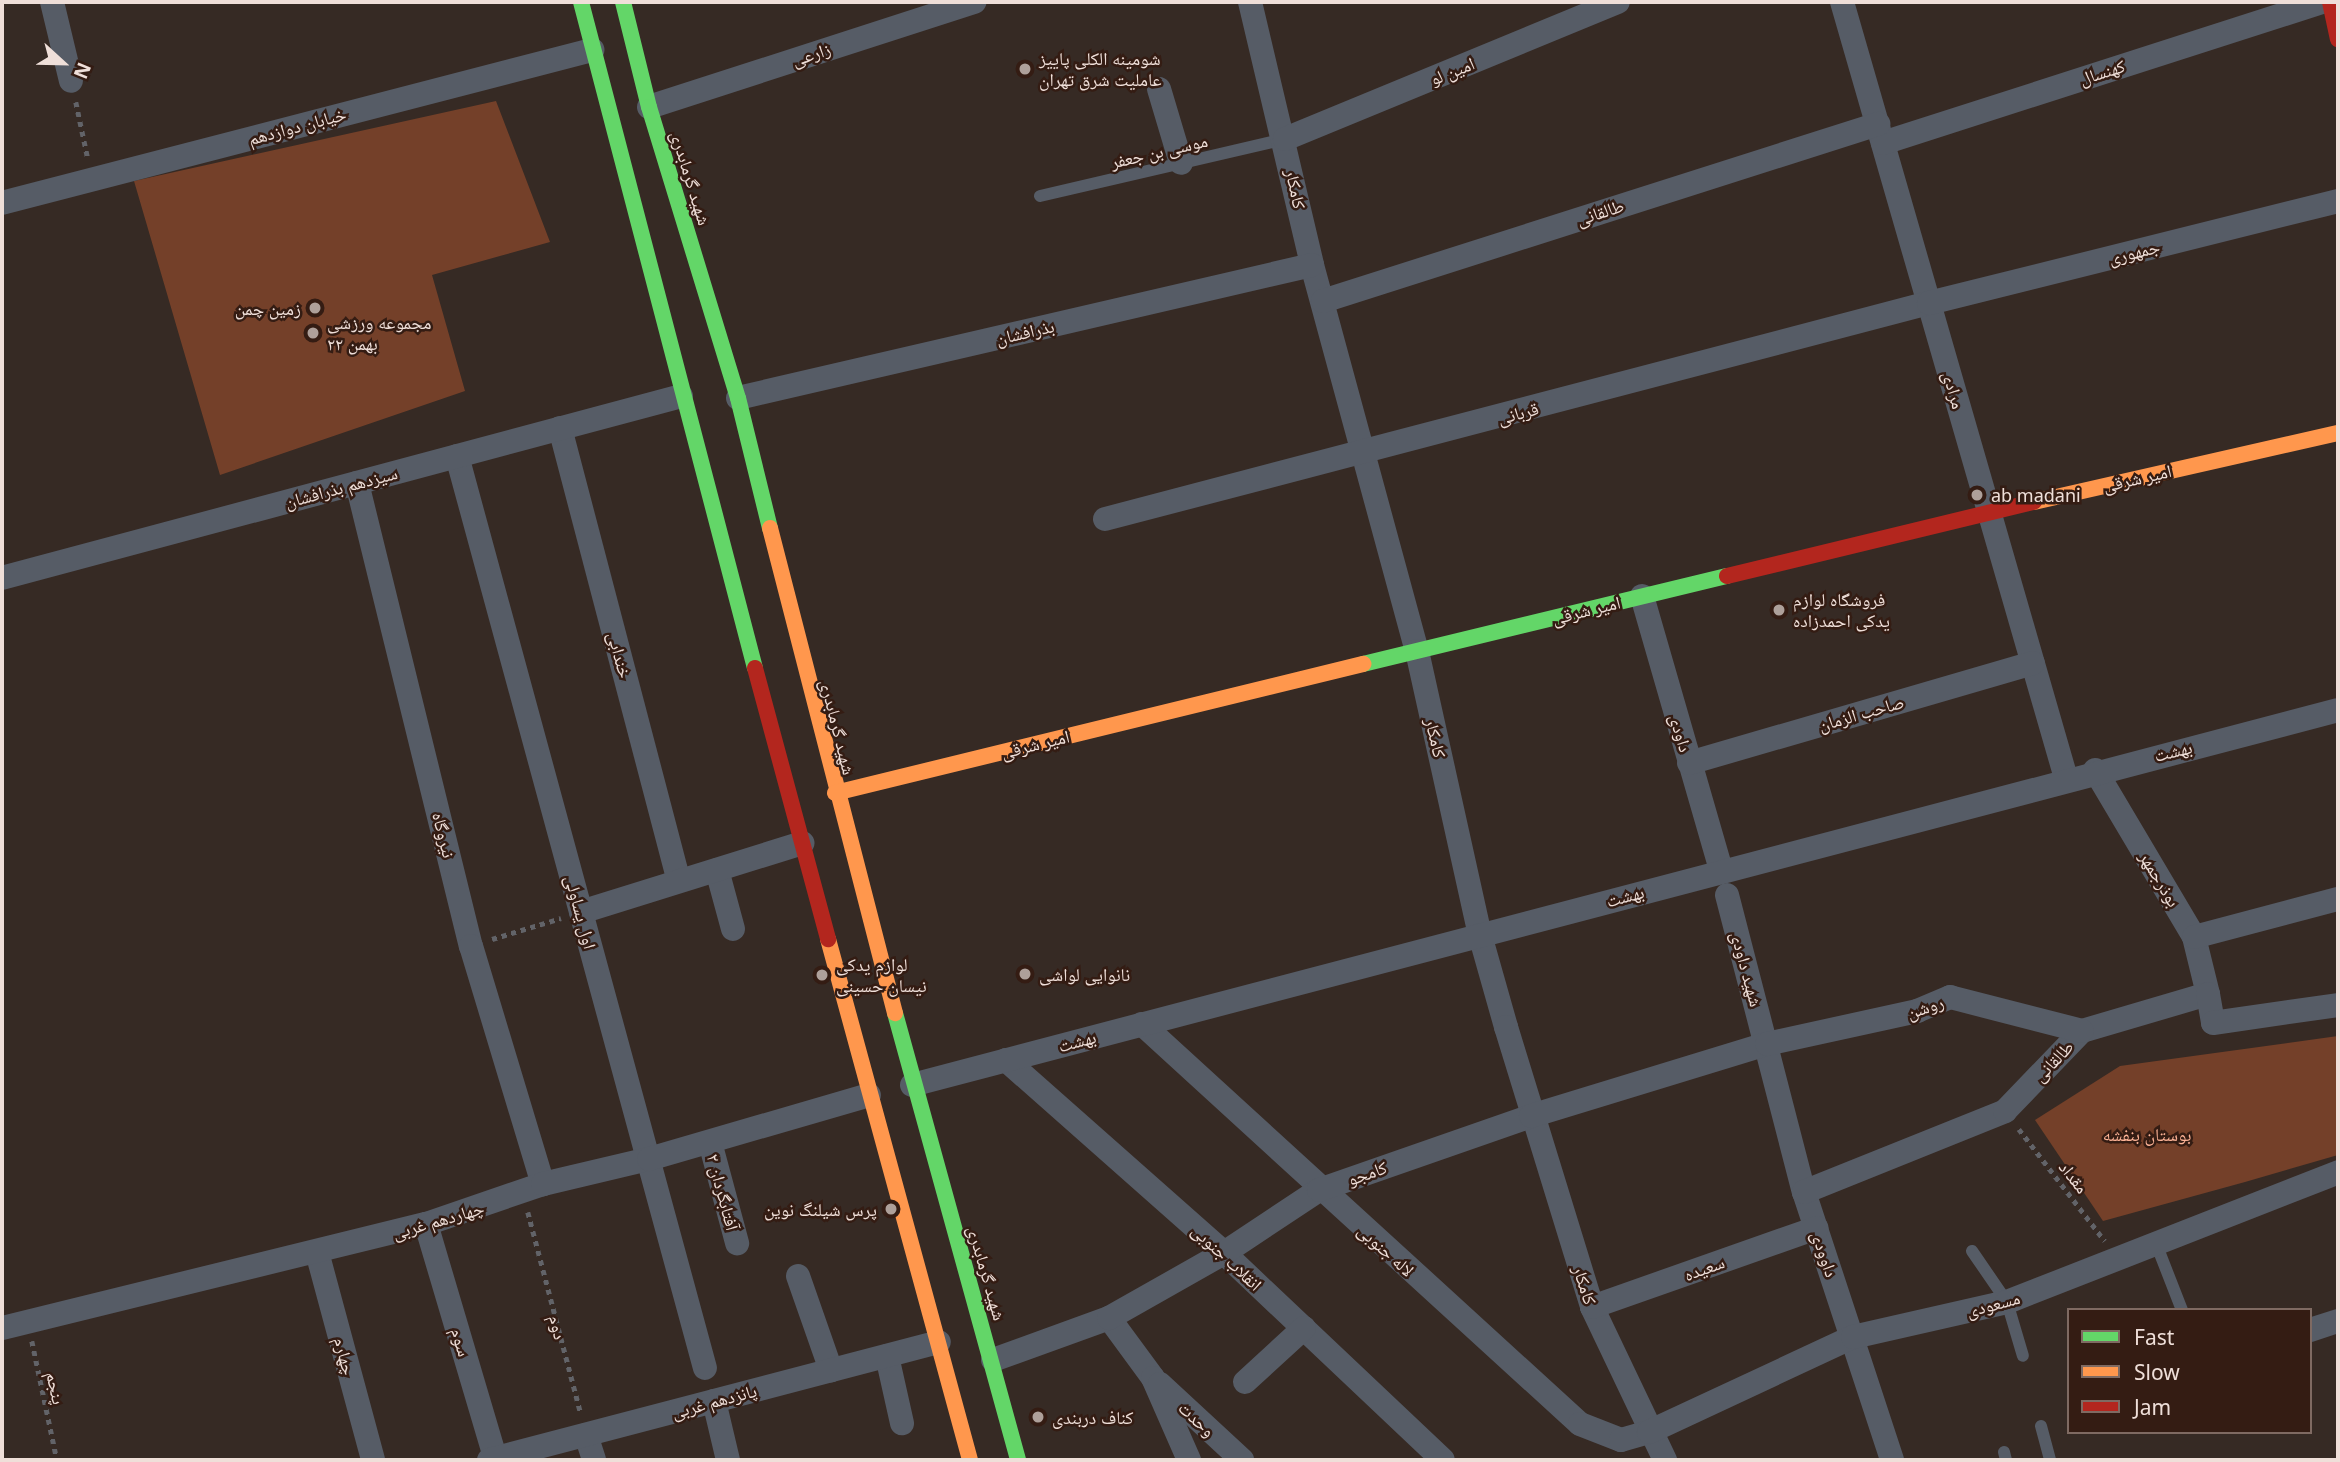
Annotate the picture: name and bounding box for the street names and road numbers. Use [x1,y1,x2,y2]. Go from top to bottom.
street label: زارعی [789,38,833,70]
street label: امین لو [1426,52,1478,90]
street label: کهنسال [2076,55,2128,89]
street label: خیابان دوازدهم [246,103,348,149]
street label: شهید گرمابدری [666,128,716,228]
street label: موسی بن جعفر [1108,129,1210,173]
street label: کامکار [1281,167,1311,211]
street label: طالقانی [1573,194,1627,230]
street label: جمهوری [2106,235,2162,269]
street label: بذرافشان [994,315,1056,349]
street label: مرادی [1938,369,1970,411]
street label: قربانی [1495,397,1541,429]
street label: امیر شرقی [2100,460,2174,496]
street label: سیزدهم بذرافشان [282,462,400,512]
street label: امیر شرقی [1549,591,1623,629]
street label: خندابی [604,630,636,680]
street label: شهید گرمابدری [816,677,860,777]
street label: صاحب الزمان [1816,690,1906,736]
street label: داودی [1665,711,1697,755]
street label: کامکار [1421,716,1451,760]
street label: امیر شرقی [998,725,1072,763]
street label: بهشت [2152,736,2194,766]
street label: نیروگاه [428,810,460,860]
street label: بوذرجمهر [2135,847,2185,911]
street label: اول یساولی [561,873,601,951]
street label: بهشت [1604,881,1646,911]
street label: شهید داودی [1727,929,1767,1009]
street label: روشن [1904,991,1946,1023]
street label: بهشت [1056,1026,1098,1056]
street label: طالقانی [2028,1036,2078,1086]
street label: آفتابگردان ۲ [702,1151,744,1233]
street label: کامجو [1344,1156,1390,1190]
street label: مقداد [2055,1156,2093,1198]
street label: چهاردهم غربی [390,1197,486,1243]
street label: انقلاب جنوبی [1187,1219,1267,1295]
street label: لاله جنوبی [1353,1219,1419,1281]
street label: شهید گرمابدری [963,1223,1011,1323]
street label: داوودی [1807,1228,1843,1280]
street label: سعیده [1681,1251,1727,1285]
street label: کامکار [1569,1263,1601,1307]
street label: مسعودی [1964,1287,2022,1321]
street label: دوم [544,1312,572,1342]
street label: سوم [446,1325,476,1359]
street label: چهارم [330,1335,360,1377]
street label: پنجم [42,1370,70,1406]
street label: پانزدهم غربی [669,1379,759,1423]
street label: وحدت [1174,1397,1220,1441]

